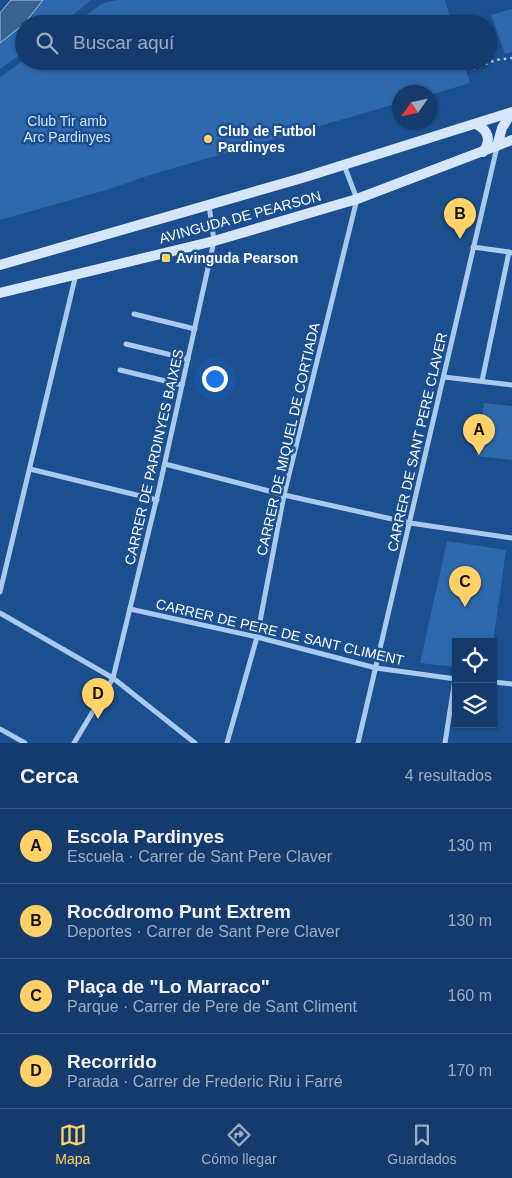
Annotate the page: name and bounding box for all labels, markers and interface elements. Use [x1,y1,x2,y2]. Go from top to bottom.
search box [15,15,497,70]
icon: search [33,29,61,57]
text: Buscar aquí [73,32,174,53]
north arrow [392,85,437,130]
park label: Club Tir amb Arc Pardinyes [23,113,111,145]
place label: Club de Futbol Pardinyes [218,123,316,155]
marker: Club de Futbol Pardinyes [202,133,214,145]
street label: AVINGUDA DE PEARSON [157,188,323,246]
pin: B [444,198,476,239]
place label: Avinguda Pearson [176,250,298,266]
marker: Avinguda Pearson [160,252,172,264]
street label: CARRER DE MIQUEL DE CORTIADA [253,320,323,557]
street label: CARRER DE SANT PERE CLAVER [384,331,450,553]
street label: CARRER DE PARDINYES BAIXES [121,348,187,566]
your location [202,366,228,392]
pin: A [463,414,495,455]
pin: C [449,566,481,607]
street label: CARRER DE PERE DE SANT CLIMENT [154,596,406,668]
map controls [452,638,497,728]
button: locate [452,638,497,683]
pin: D [82,678,114,719]
button: layers [452,683,497,728]
text: Cerca [20,764,78,787]
text: 4 resultados [405,767,492,784]
text: Escola Pardinyes [67,826,224,847]
text: A [30,837,42,854]
text: 130 m [448,837,492,854]
text: Escuela · Carrer de Sant Pere Claver [67,848,332,865]
text: Rocódromo Punt Extrem [67,901,291,922]
text: B [30,912,42,929]
text: 130 m [448,912,492,929]
text: Deportes · Carrer de Sant Pere Claver [67,923,340,940]
text: Plaça de "Lo Marraco" [67,976,270,997]
text: C [30,987,42,1004]
text: 160 m [448,987,492,1004]
text: Parque · Carrer de Pere de Sant Climent [67,998,357,1015]
text: Recorrido [67,1051,157,1072]
text: D [30,1062,42,1079]
text: 170 m [448,1062,492,1079]
text: Parada · Carrer de Frederic Riu i Farré [67,1073,343,1090]
tab: Mapa [55,1121,90,1167]
tab: Cómo llegar [201,1121,277,1167]
tab: Guardados [387,1121,457,1167]

